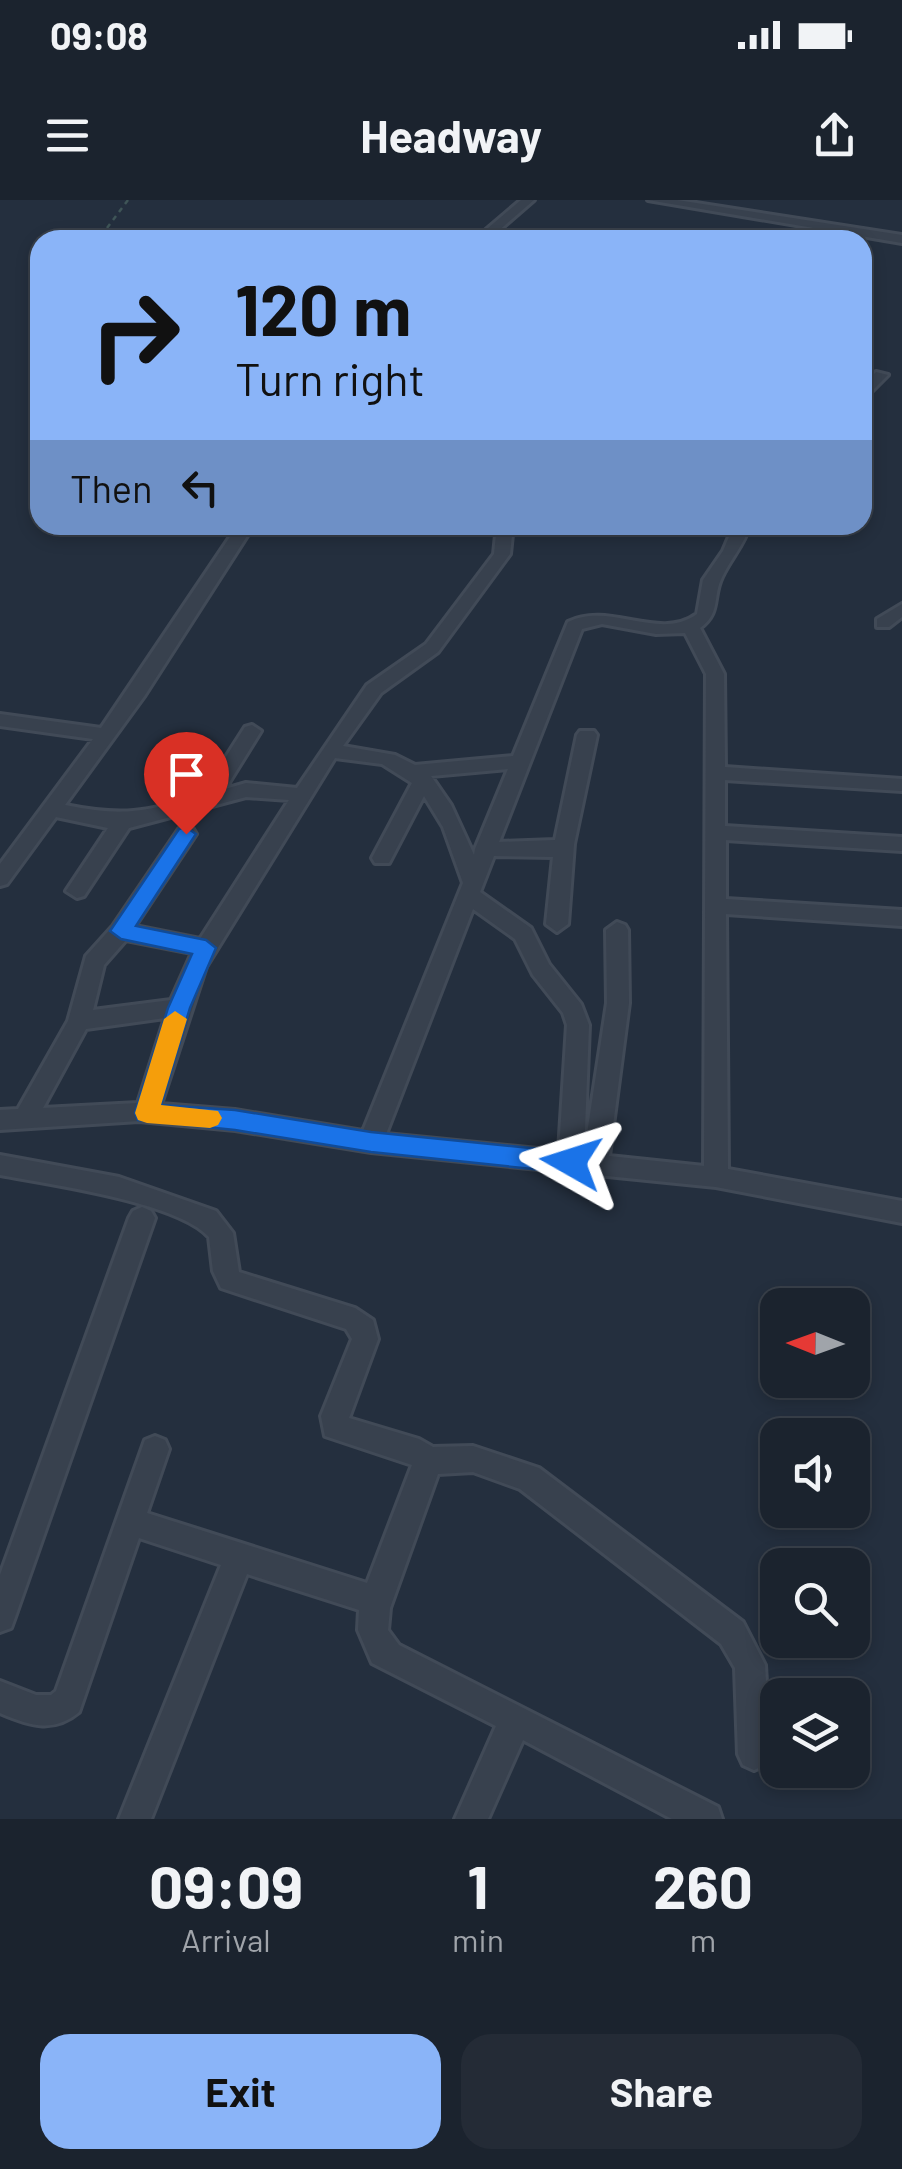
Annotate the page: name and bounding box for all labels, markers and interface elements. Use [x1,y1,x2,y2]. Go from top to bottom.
text: 09:08 [50,12,148,58]
icon: menu [40,108,95,163]
text: Headway [360,108,542,162]
icon: share [807,108,862,163]
text: 120 m [235,266,411,350]
icon: right [70,270,200,400]
text: Turn right [235,351,425,405]
icon: left [173,460,228,515]
text: Then [70,465,153,511]
pin [144,732,229,835]
icon: arrive [159,747,214,802]
position arrow [519,1110,623,1214]
north arrow [760,1288,870,1398]
map controls [760,1288,870,1788]
button: sound [760,1418,870,1528]
button: search [760,1548,870,1658]
button: layers [760,1678,870,1788]
text: 09:09 [149,1849,303,1921]
text: 1 [467,1849,489,1921]
text: 260 [653,1849,753,1921]
text: Arrival [181,1920,271,1958]
text: min [452,1920,504,1958]
text: m [690,1920,716,1958]
button: Exit [40,2034,441,2149]
button: Share [461,2034,862,2149]

